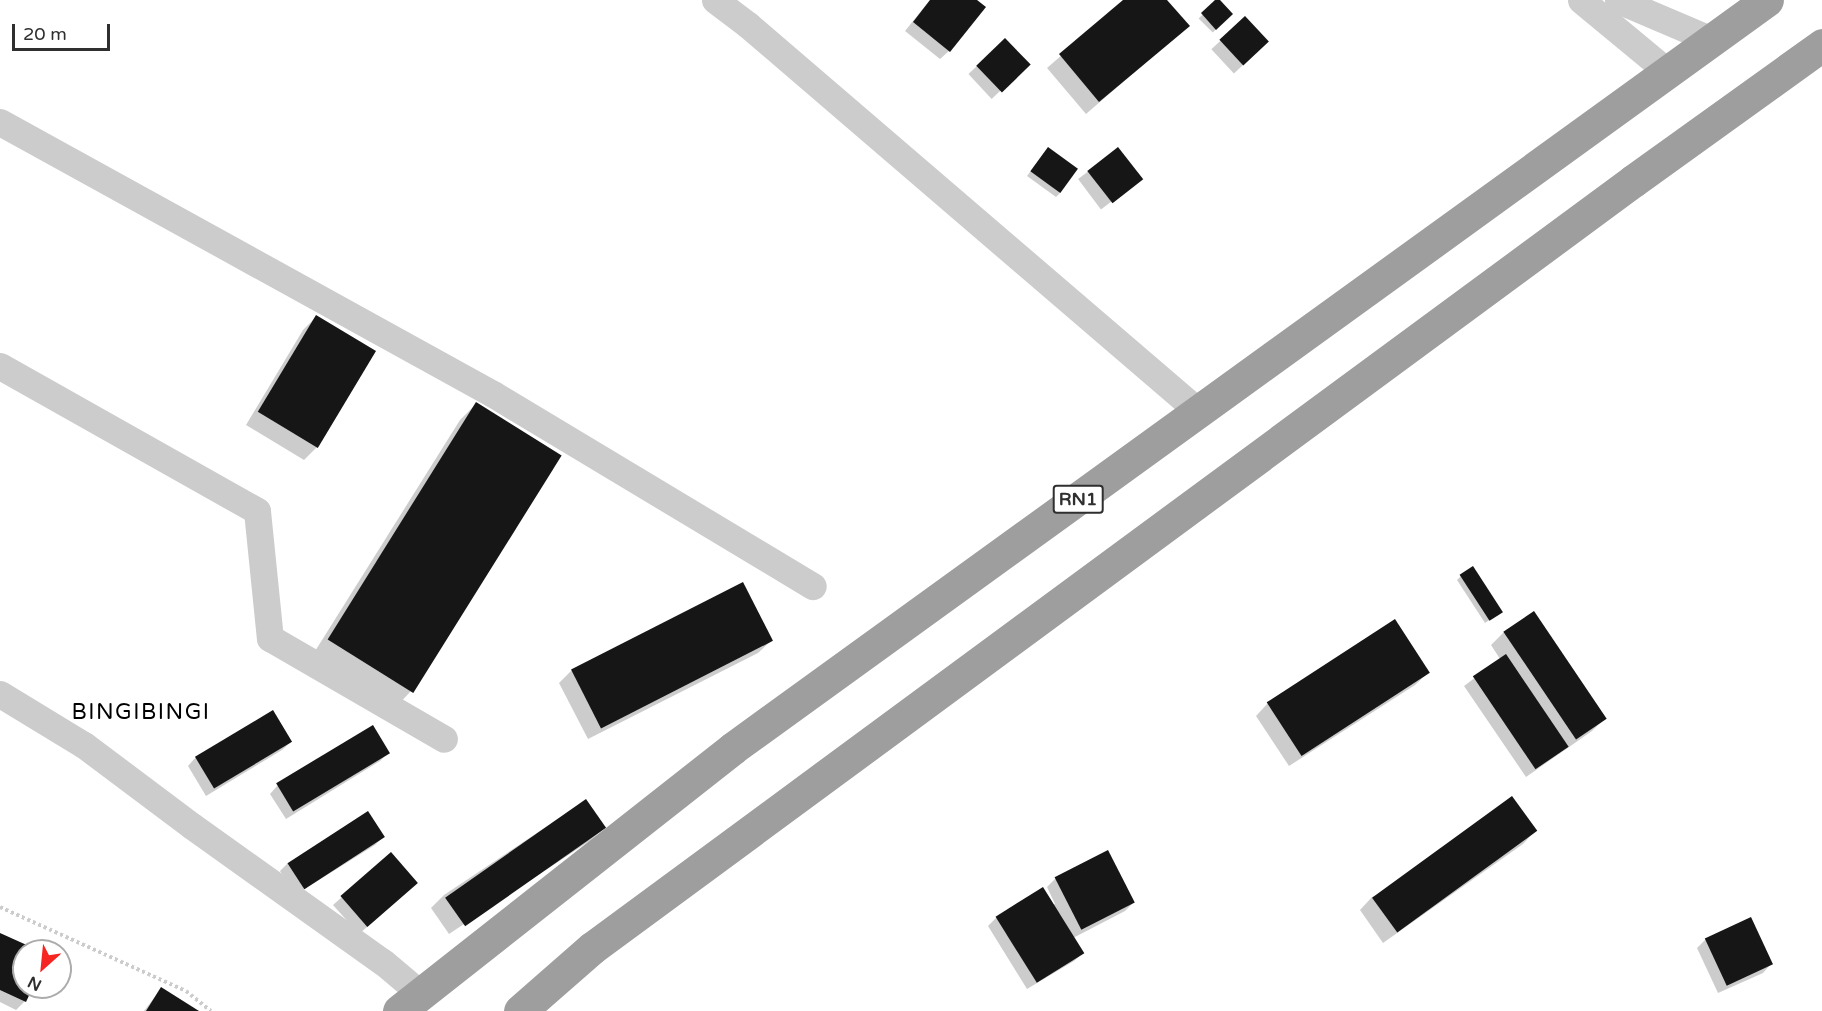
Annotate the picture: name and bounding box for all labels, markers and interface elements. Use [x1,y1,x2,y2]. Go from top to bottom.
scale bar [15,12,112,50]
text: 20 m [23,23,67,45]
road number: RN1 [1052,484,1104,514]
district label: BINGIBINGI [71,700,211,726]
north arrow [12,939,72,999]
text: N [24,971,45,995]

